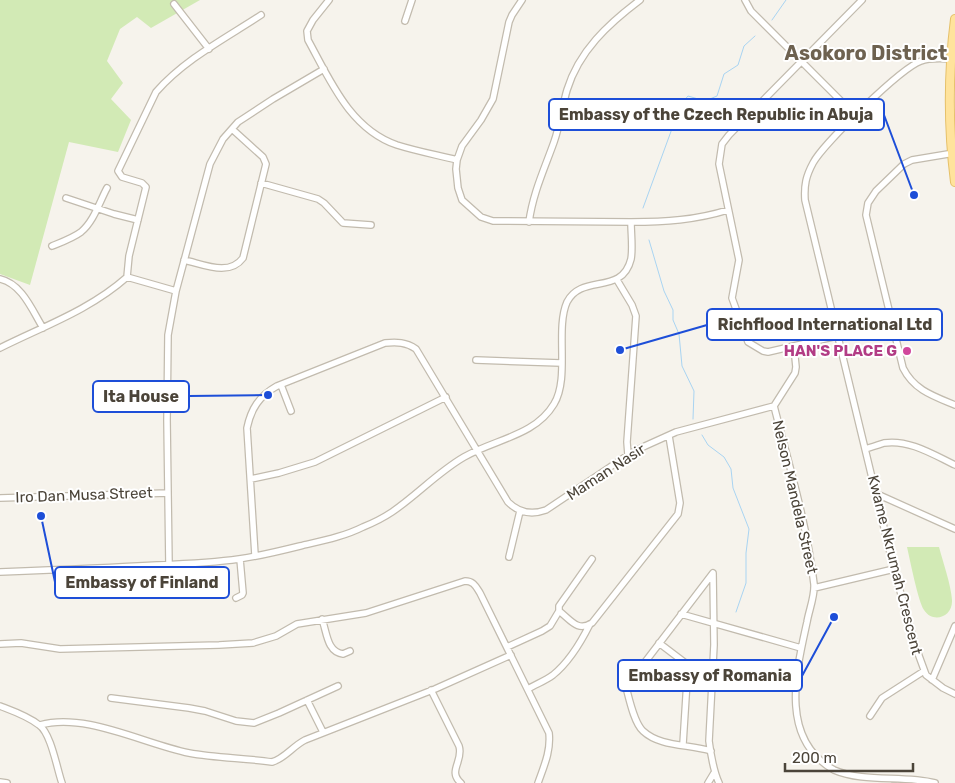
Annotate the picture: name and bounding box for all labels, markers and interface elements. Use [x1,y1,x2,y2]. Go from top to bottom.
district label: Asokoro District [785,41,947,65]
callout: Embassy of the Czech Republic in Abuja [549,99,884,130]
text: Embassy of the Czech Republic in Abuja [559,105,873,124]
callout: Richflood International Ltd [707,309,942,340]
text: Richflood International Ltd [718,315,932,334]
place label: HAN'S PLACE G [784,342,897,360]
marker: HAN'S PLACE G [901,345,913,357]
callout: Ita House [93,381,189,412]
text: Ita House [103,387,179,406]
street label: Nelson Mandela Street [769,418,821,576]
street label: Maman Nasir [563,440,649,504]
street label: Kwame Nkrumah Crescent [864,473,926,657]
street label: Iro Dan Musa Street [15,484,153,506]
callout: Embassy of Finland [55,567,229,598]
text: Embassy of Finland [65,573,219,592]
callout: Embassy of Romania [618,660,802,691]
text: Embassy of Romania [628,666,792,685]
scale bar [785,740,912,772]
text: 200 m [792,749,837,767]

